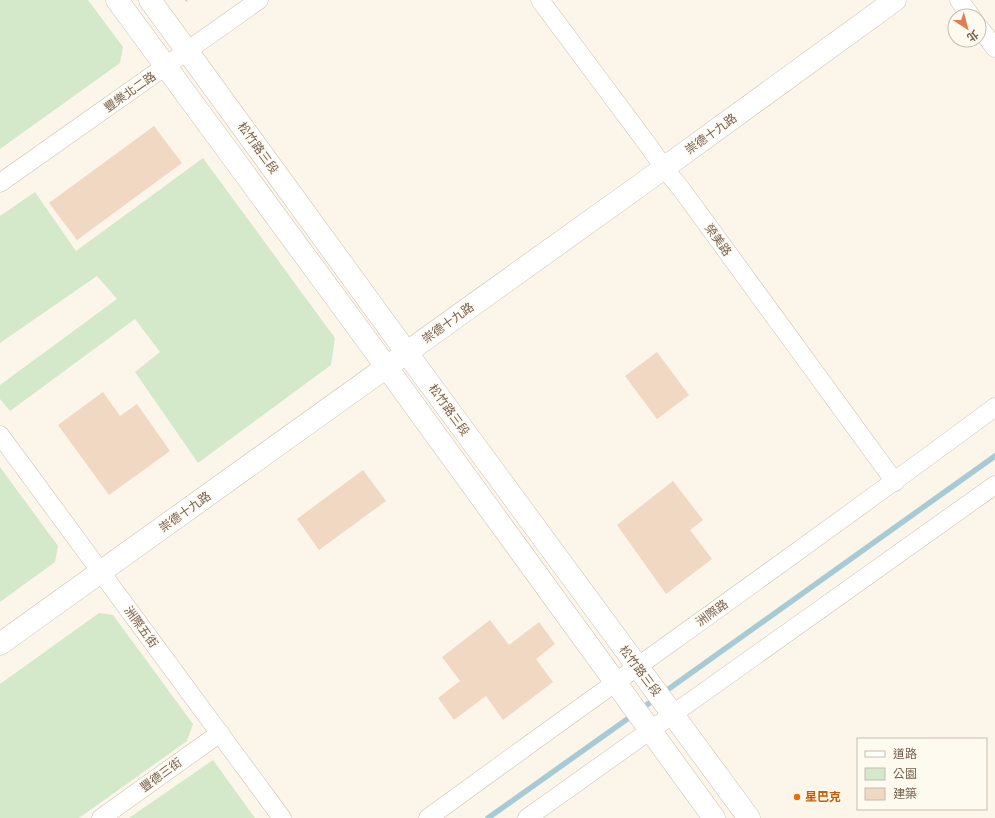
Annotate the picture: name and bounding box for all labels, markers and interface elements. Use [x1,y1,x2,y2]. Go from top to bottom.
north arrow [947,8,987,48]
text: 北 [964,27,981,44]
street label: 豐樂北二路 [101,69,159,115]
street label: 崇德十九路 [683,111,739,157]
street label: 松竹路三段 [235,120,281,176]
street label: 榮美路 [702,221,734,259]
street label: 崇德十九路 [420,300,476,346]
street label: 松竹路三段 [426,382,472,438]
street label: 崇德十九路 [157,489,213,535]
street label: 洲際路 [693,597,731,629]
street label: 洲際五街 [121,603,161,651]
street label: 松竹路三段 [616,643,664,699]
legend [857,738,987,810]
text: 道路 [893,747,917,761]
street label: 豐德三街 [137,755,185,795]
text: 公園 [893,767,917,781]
text: 建築 [893,787,917,801]
place label: 星巴克 [805,790,841,804]
marker: 星巴克 [792,792,802,802]

